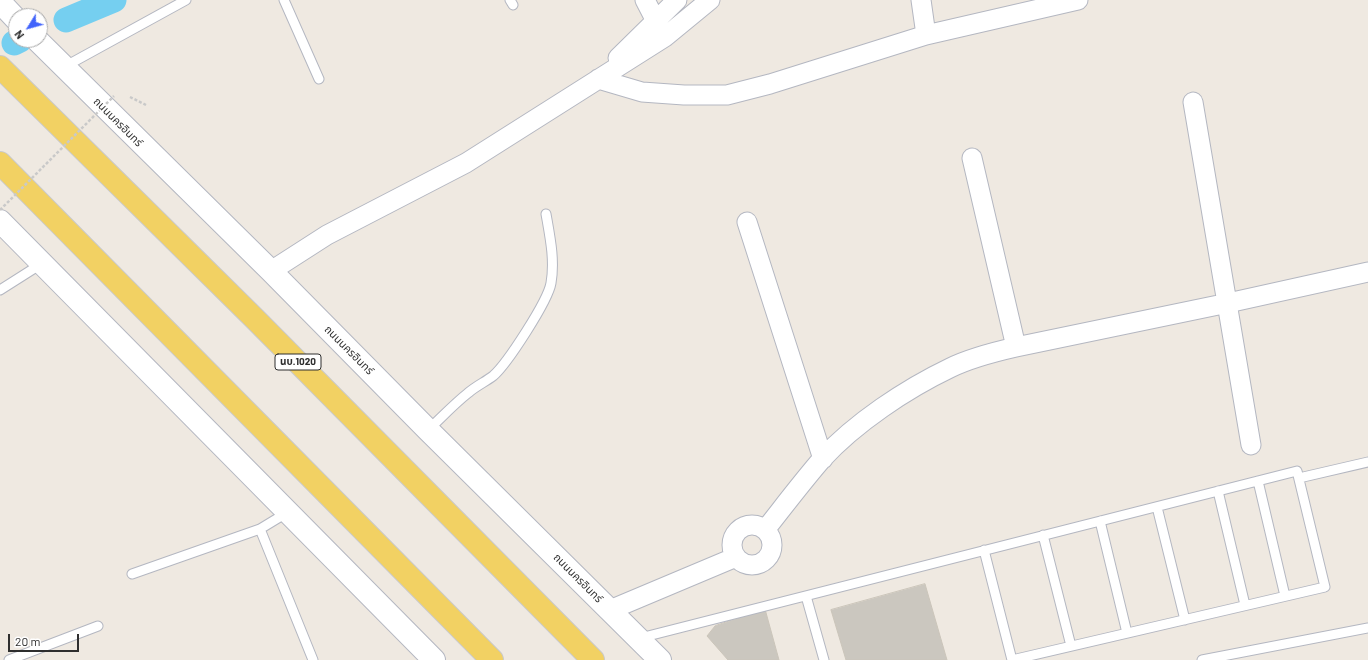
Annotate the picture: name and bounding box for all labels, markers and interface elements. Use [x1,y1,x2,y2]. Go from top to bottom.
north arrow [8,8,48,48]
text: N [11,28,26,42]
street label: ถนนนครอินทร์ [91,95,145,149]
street label: ถนนนครอินทร์ [322,323,376,377]
road number: นบ.1020 [275,354,321,370]
street label: ถนนนครอินทร์ [551,551,605,605]
scale bar [10,626,81,652]
text: 20 m [15,634,41,648]

